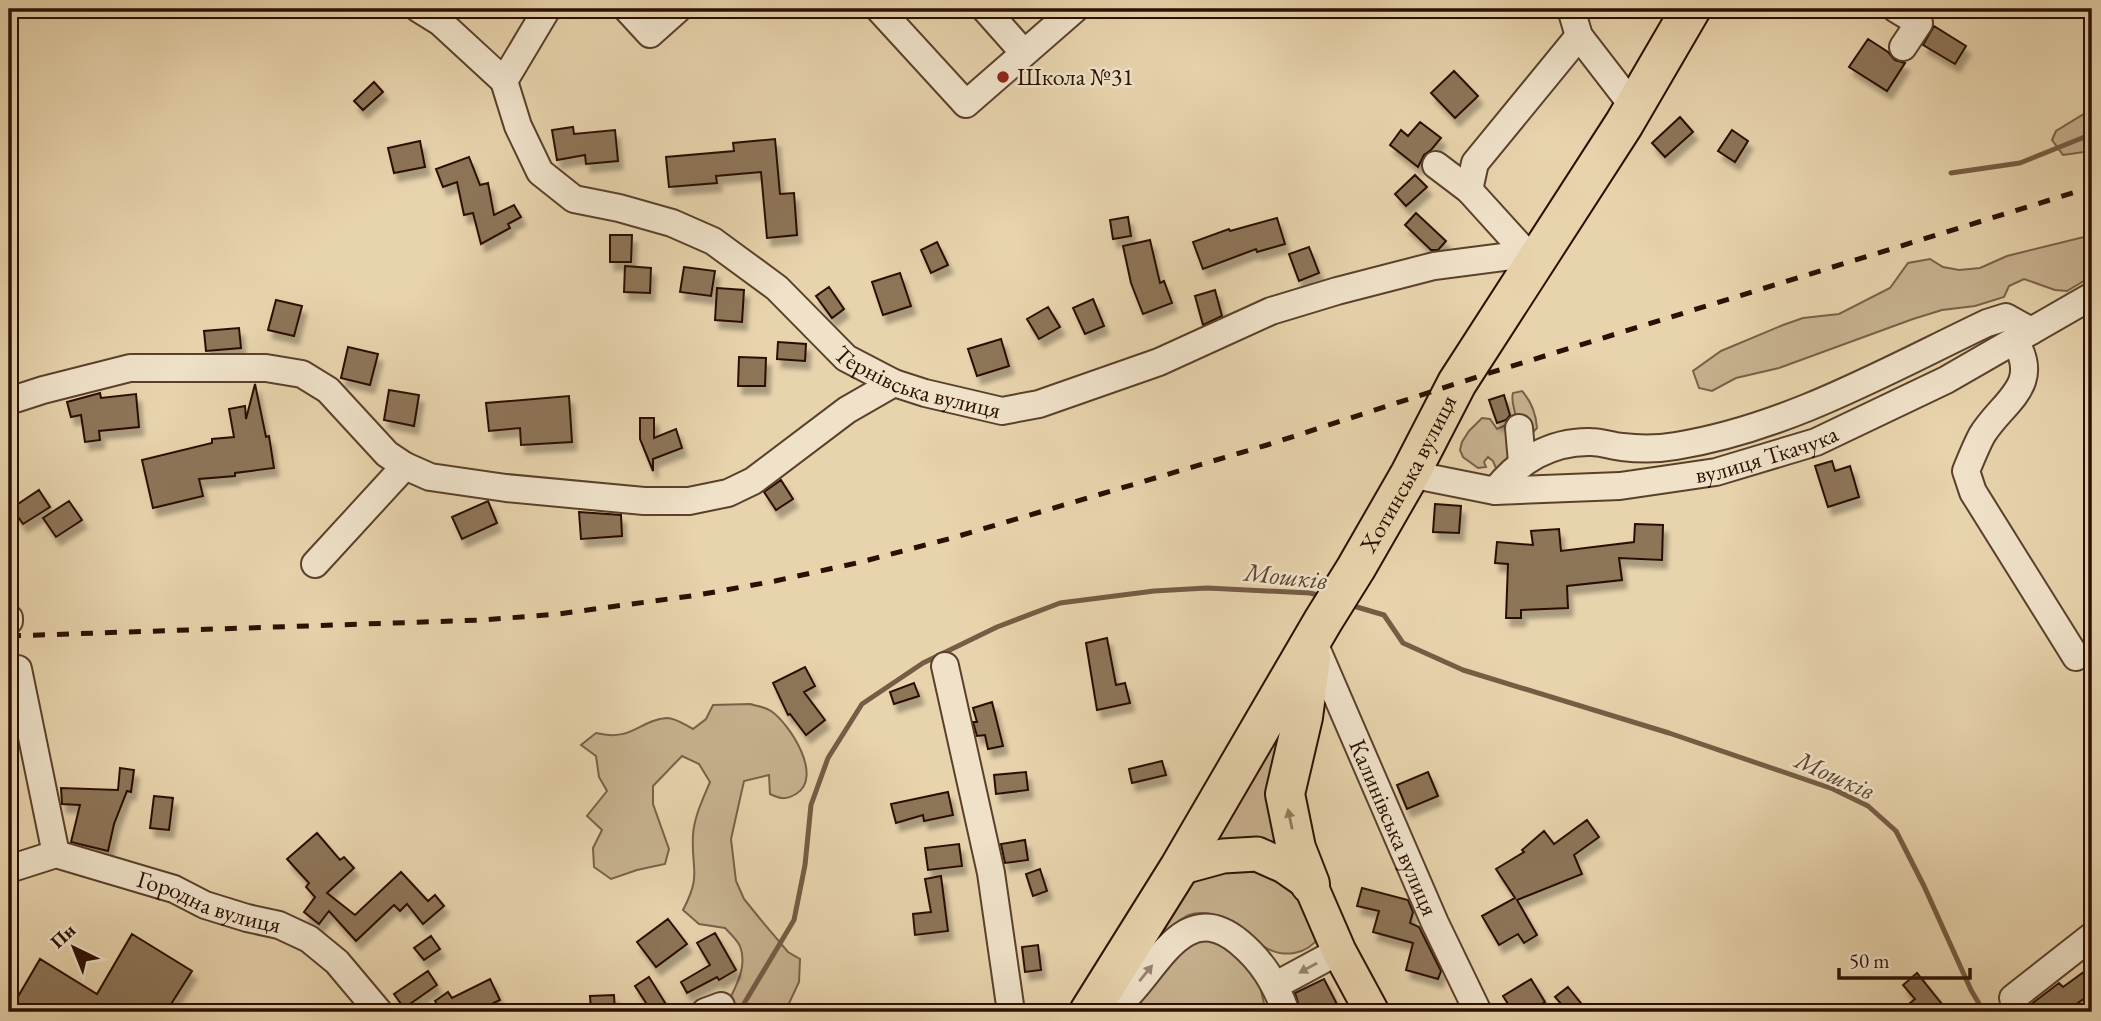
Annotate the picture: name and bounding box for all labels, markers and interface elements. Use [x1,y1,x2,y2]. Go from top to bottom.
place label: Школа №31 [1017,61,1134,92]
marker: Школа №31 [995,69,1011,85]
street label: Тернівська вулиця [827,339,1004,425]
street label: Хотинська вулиця [1352,389,1463,559]
street label: вулиця Ткачука [1693,418,1843,490]
water label: Мошків [1241,555,1329,597]
street label: Калинівська вулиця [1342,734,1446,921]
water label: Мошків [1788,742,1880,808]
one-way arrow [1285,808,1296,830]
street label: Городна вулиця [133,863,284,940]
north arrow [38,912,108,982]
text: Пн [45,918,81,954]
scale bar [1839,937,1970,981]
text: 50 m [1849,947,1890,974]
one-way arrow [1298,962,1317,974]
one-way arrow [1138,964,1153,981]

